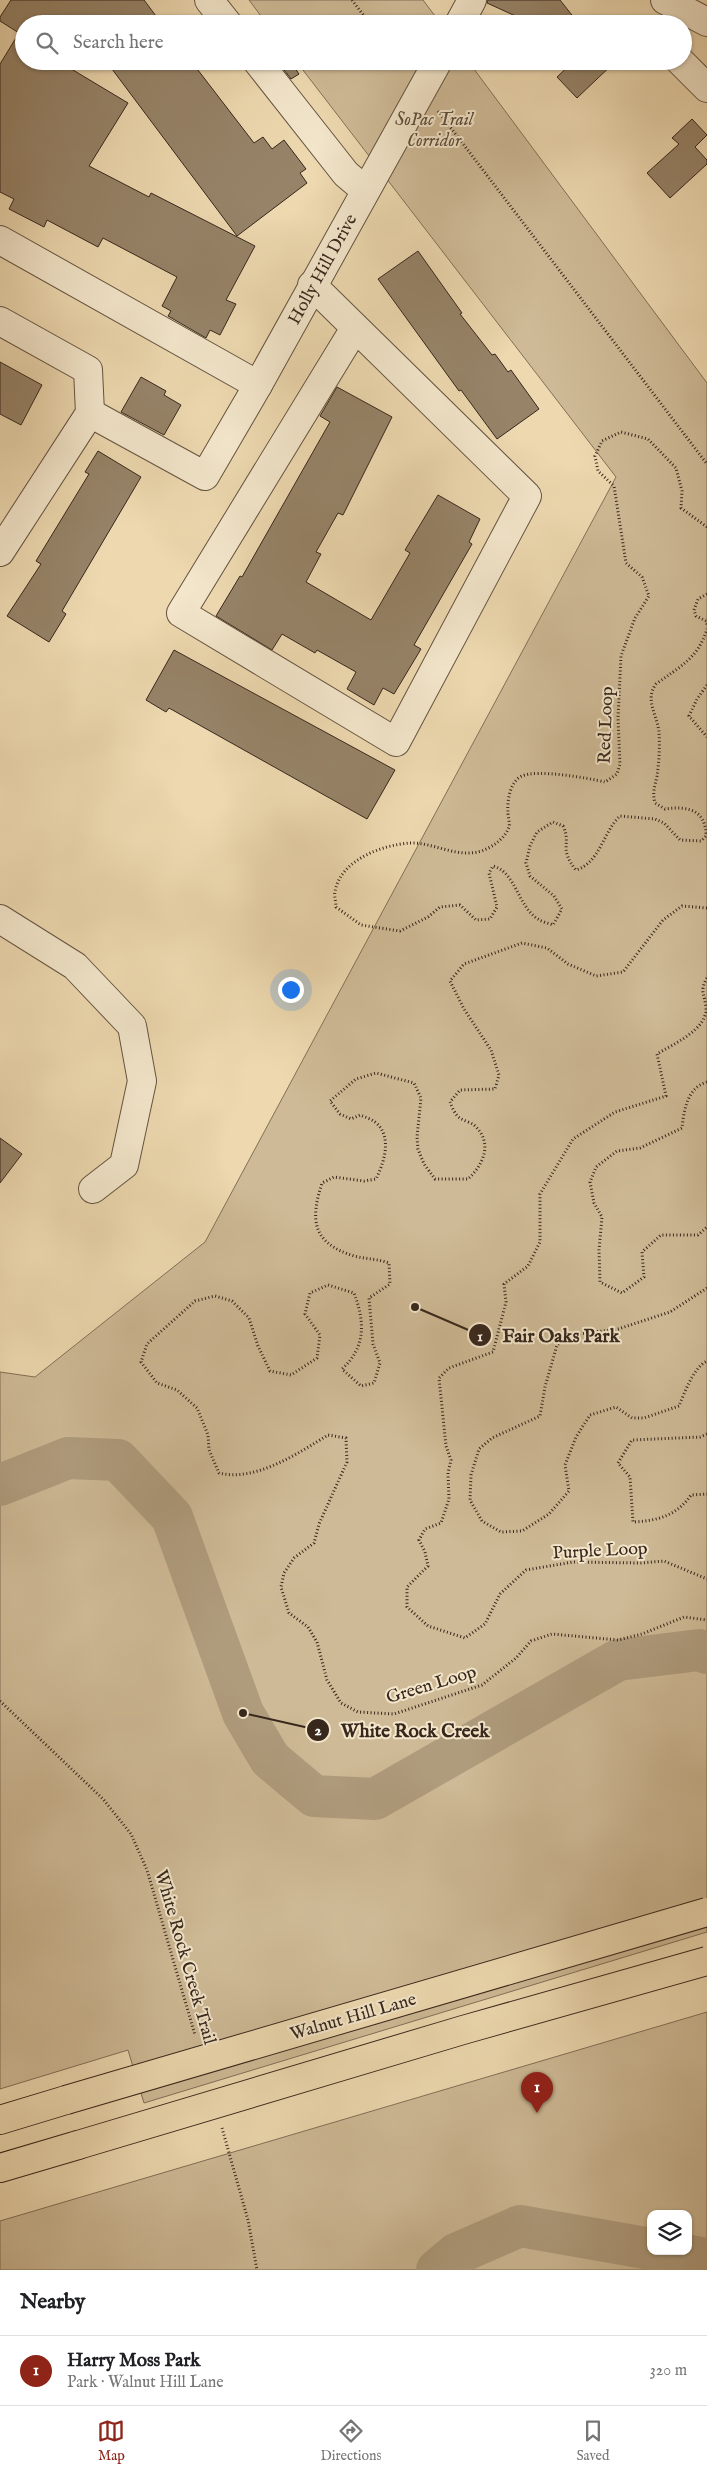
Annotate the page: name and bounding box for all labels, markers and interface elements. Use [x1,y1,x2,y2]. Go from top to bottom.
search box [15,15,692,70]
icon: search [33,29,61,57]
text: Search here [73,31,164,55]
park label: SoPac Trail Corridor [395,109,475,153]
street label: Holly Hill Drive [283,210,363,329]
street label: Red Loop [594,686,619,764]
your location [278,977,304,1003]
callout: Fair Oaks Park [468,1318,630,1352]
text: Fair Oaks Park [502,1325,620,1349]
text: 1 [477,1327,483,1346]
street label: Purple Loop [552,1538,648,1565]
street label: Green Loop [384,1661,480,1710]
callout: White Rock Creek [305,1713,499,1747]
text: White Rock Creek [340,1720,490,1744]
text: 2 [314,1721,322,1740]
street label: White Rock Creek Trail [149,1867,221,2047]
street label: Walnut Hill Lane [288,1988,419,2046]
pin: 1 [521,2072,553,2113]
map controls [647,2210,692,2255]
button: layers [647,2210,692,2255]
text: Nearby [20,2289,85,2316]
text: Harry Moss Park [67,2349,201,2373]
text: 1 [33,2361,39,2381]
text: 320 m [650,2361,687,2381]
text: Park · Walnut Hill Lane [67,2373,224,2393]
tab: Map [97,2417,125,2465]
tab: Directions [320,2417,381,2465]
tab: Saved [576,2417,609,2465]

